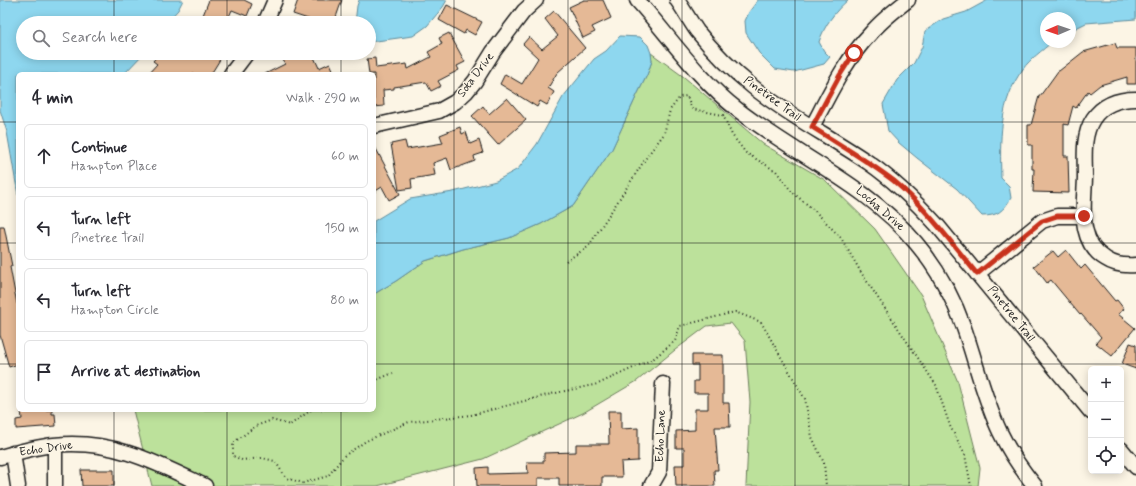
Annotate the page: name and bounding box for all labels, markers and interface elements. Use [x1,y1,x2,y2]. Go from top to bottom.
north arrow [1040,12,1076,48]
search box [16,16,376,60]
icon: search [30,27,52,49]
text: Search here [62,28,138,48]
route start [845,44,863,62]
street label: Sota Drive [454,49,498,101]
street label: Pinetree Trail [740,73,804,125]
text: 4 min [32,87,73,109]
text: Walk · 290 m [286,90,360,107]
text: Continue [71,138,127,158]
icon: ahead [33,145,55,167]
text: 60 m [331,148,359,165]
text: Hampton Place [71,158,157,175]
street label: Locha Drive [852,183,908,235]
route end [1075,207,1093,225]
text: Turn left [71,210,131,230]
icon: left [33,217,55,239]
text: 150 m [325,220,359,237]
text: Pinetree Trail [71,230,144,247]
text: Turn left [71,282,131,302]
street label: Pinetree Trail [984,283,1038,345]
icon: left [33,289,55,311]
text: 80 m [330,292,359,309]
text: Hampton Circle [71,302,159,319]
icon: arrive [33,361,55,383]
text: Arrive at destination [71,362,200,382]
map controls [1088,366,1124,474]
button: + [1088,366,1124,402]
button: − [1088,402,1124,438]
street label: Echo Lane [652,409,670,463]
street label: Echo Drive [18,437,74,461]
button: locate [1088,438,1124,474]

